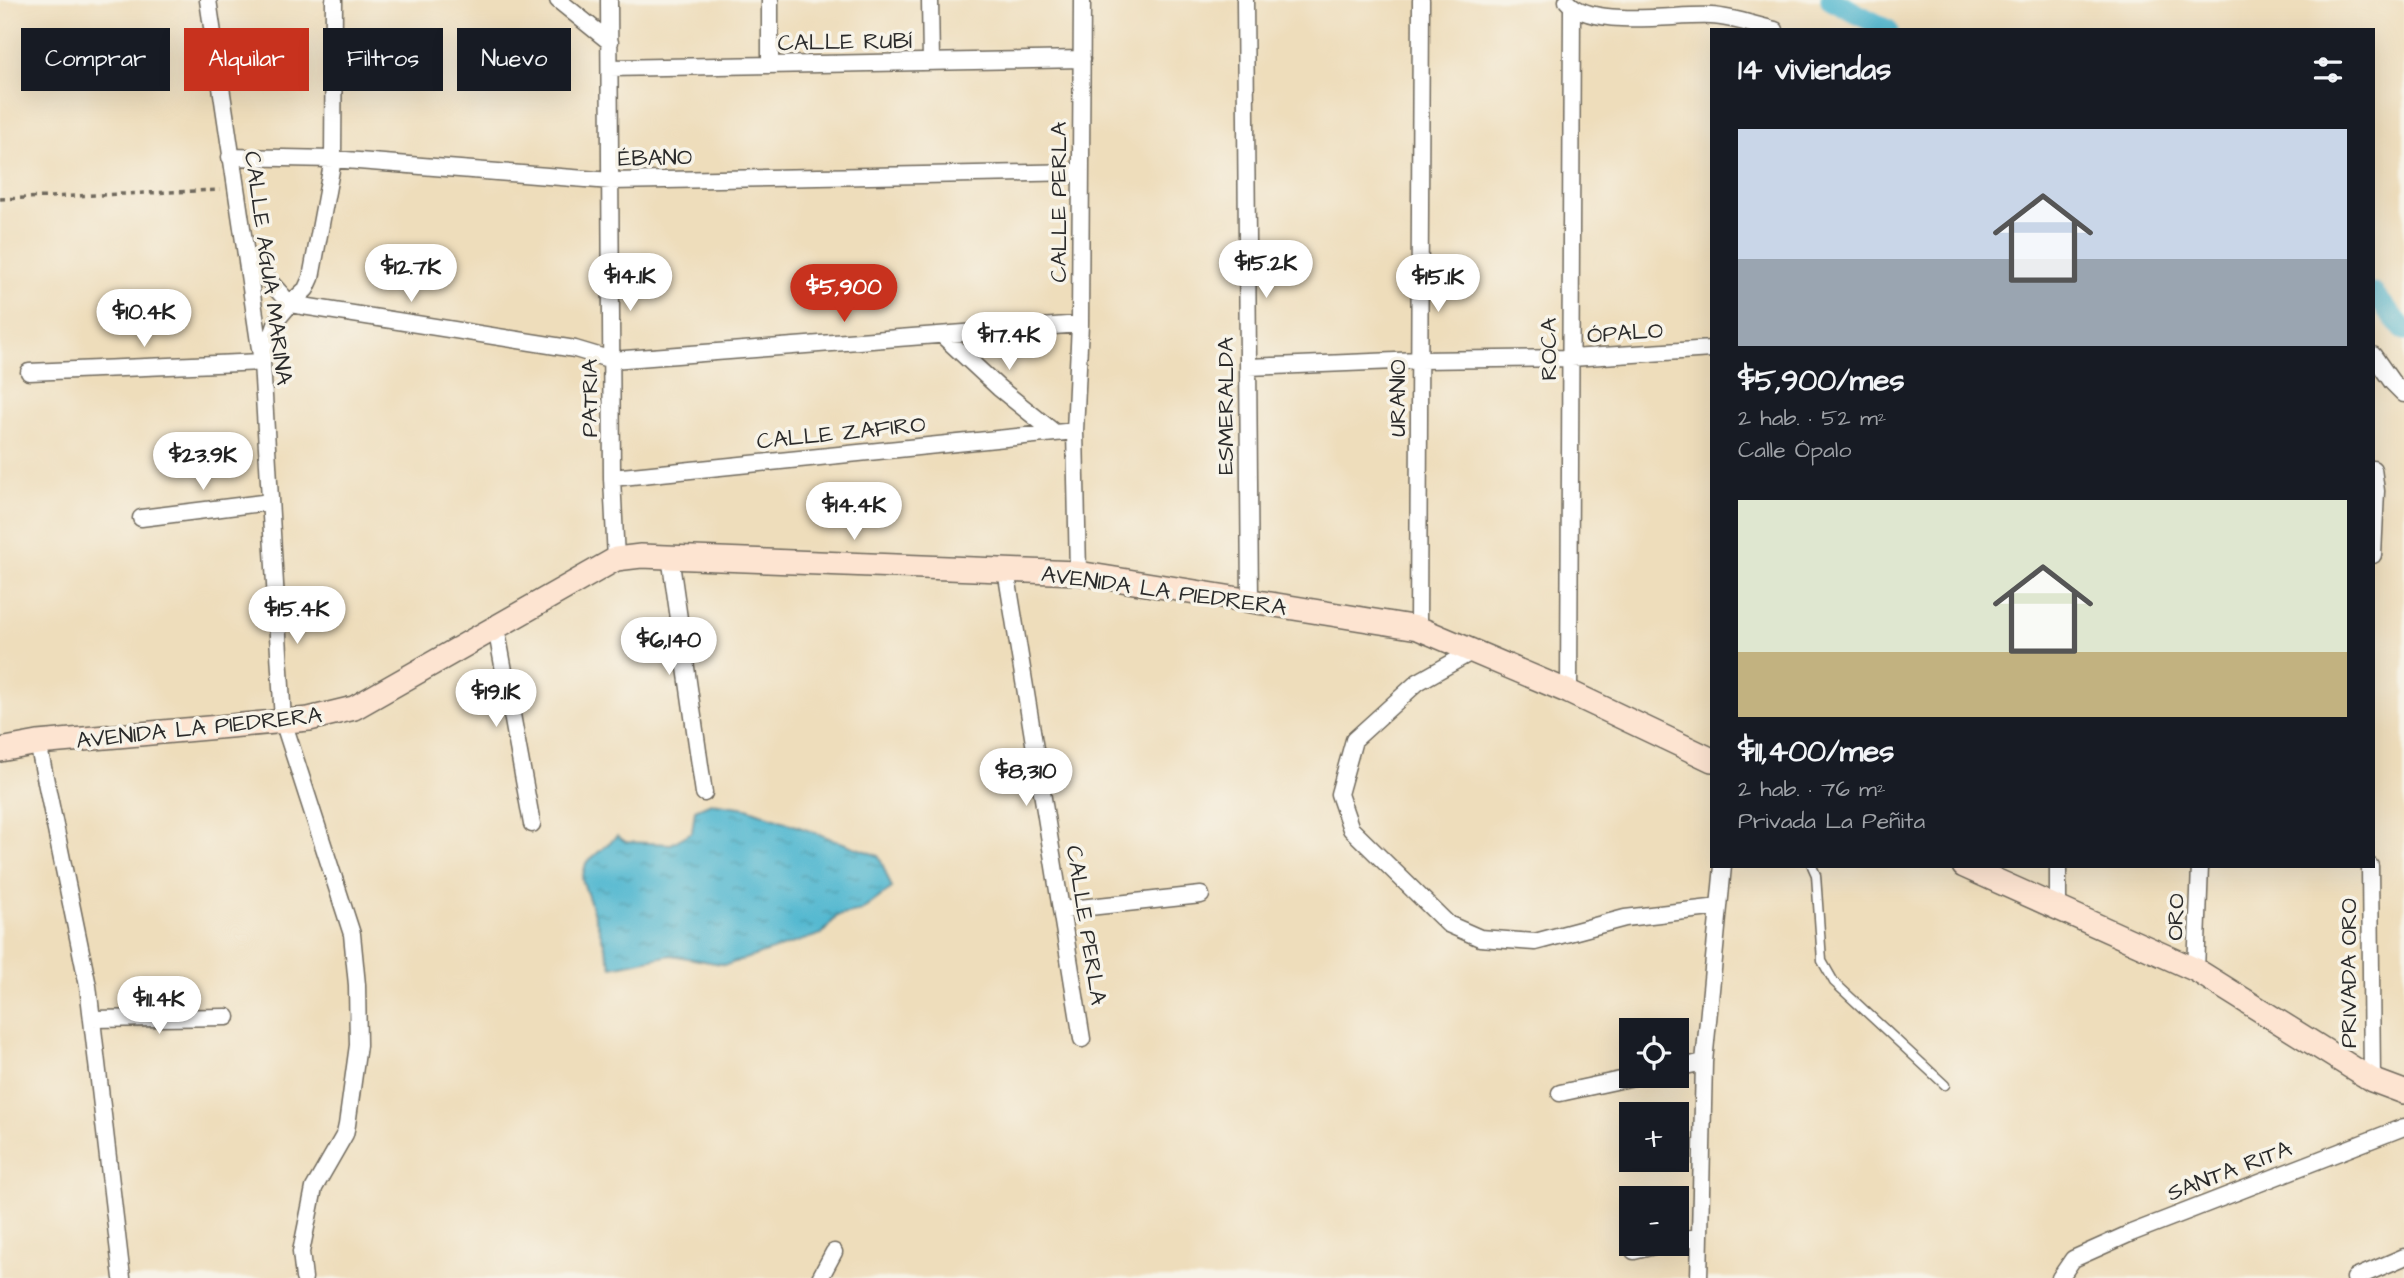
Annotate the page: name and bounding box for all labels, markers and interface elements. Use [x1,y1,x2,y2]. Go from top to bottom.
street label: CALLE RUBÍ [777,25,913,59]
chip: Comprar [21,28,170,91]
chip: Alquilar [184,28,309,91]
chip: Filtros [323,28,443,91]
chip: Nuevo [457,28,571,91]
text: 14 viviendas [1738,49,1891,91]
icon: filters [2309,51,2347,89]
street label: CALLE PERLA [1043,121,1075,283]
street label: ÉBANO [617,141,693,175]
street label: CALLE AGUA MARINA [236,149,300,387]
icon: home [1980,175,2106,301]
pin: $15.2K [1209,240,1323,300]
pin: $12.7K [354,244,468,304]
text: $15.2K [1235,247,1297,279]
text: $12.7K [381,251,441,283]
pin: $14.1K [573,254,687,313]
pin: $15.1K [1381,254,1495,314]
text: $14.1K [604,260,656,292]
text: $15.1K [1412,261,1464,293]
pin: $5,900 [787,264,901,324]
text: $5,900 [806,271,882,303]
pin: $10.4K [87,290,201,349]
text: $10.4K [112,296,176,328]
pin: $17.4K [952,312,1066,372]
street label: ÓPALO [1586,314,1664,352]
street label: ROCA [1533,317,1565,380]
text: $17.4K [978,319,1040,351]
street label: ESMERALDA [1210,337,1242,475]
street label: PATRIA [574,359,606,437]
street label: URANIO [1382,359,1414,437]
text: $5,900/mes [1738,360,1905,402]
text: 2 hab. · 52 m² [1738,402,1886,434]
street label: CALLE ZAFIRO [755,408,927,458]
pin: $23.9K [146,433,260,492]
text: Calle Ópalo [1738,434,1851,466]
text: $23.9K [169,439,237,471]
pin: $14.4K [797,482,911,542]
text: $14.4K [822,489,886,521]
icon: home [1980,546,2106,672]
street label: AVENIDA LA PIEDRERA [1039,558,1289,624]
pin: $15.4K [240,586,354,646]
text: $15.4K [265,593,329,625]
pin: $6,140 [612,618,726,677]
text: $6,140 [637,624,701,656]
pin: $19.1K [439,670,553,729]
text: $19.1K [472,676,520,708]
street label: AVENIDA LA PIEDRERA [74,699,324,757]
text: $11,400/mes [1738,731,1894,773]
pin: $8,310 [969,748,1083,808]
text: $8,310 [996,755,1056,787]
text: 2 hab. · 76 m² [1738,773,1886,805]
text: Privada La Peñita [1738,805,1925,837]
street label: CALLE PERLA [1058,843,1114,1007]
street label: ORO [2159,893,2193,941]
street label: PRIVADA ORO [2333,898,2365,1048]
pin: $11.4K [102,976,216,1036]
text: $11.4K [133,983,185,1015]
map controls [1619,1018,1689,1256]
button: locate [1619,1018,1689,1088]
button: + [1619,1102,1689,1172]
street label: SANTA RITA [2162,1132,2297,1209]
button: − [1619,1186,1689,1256]

